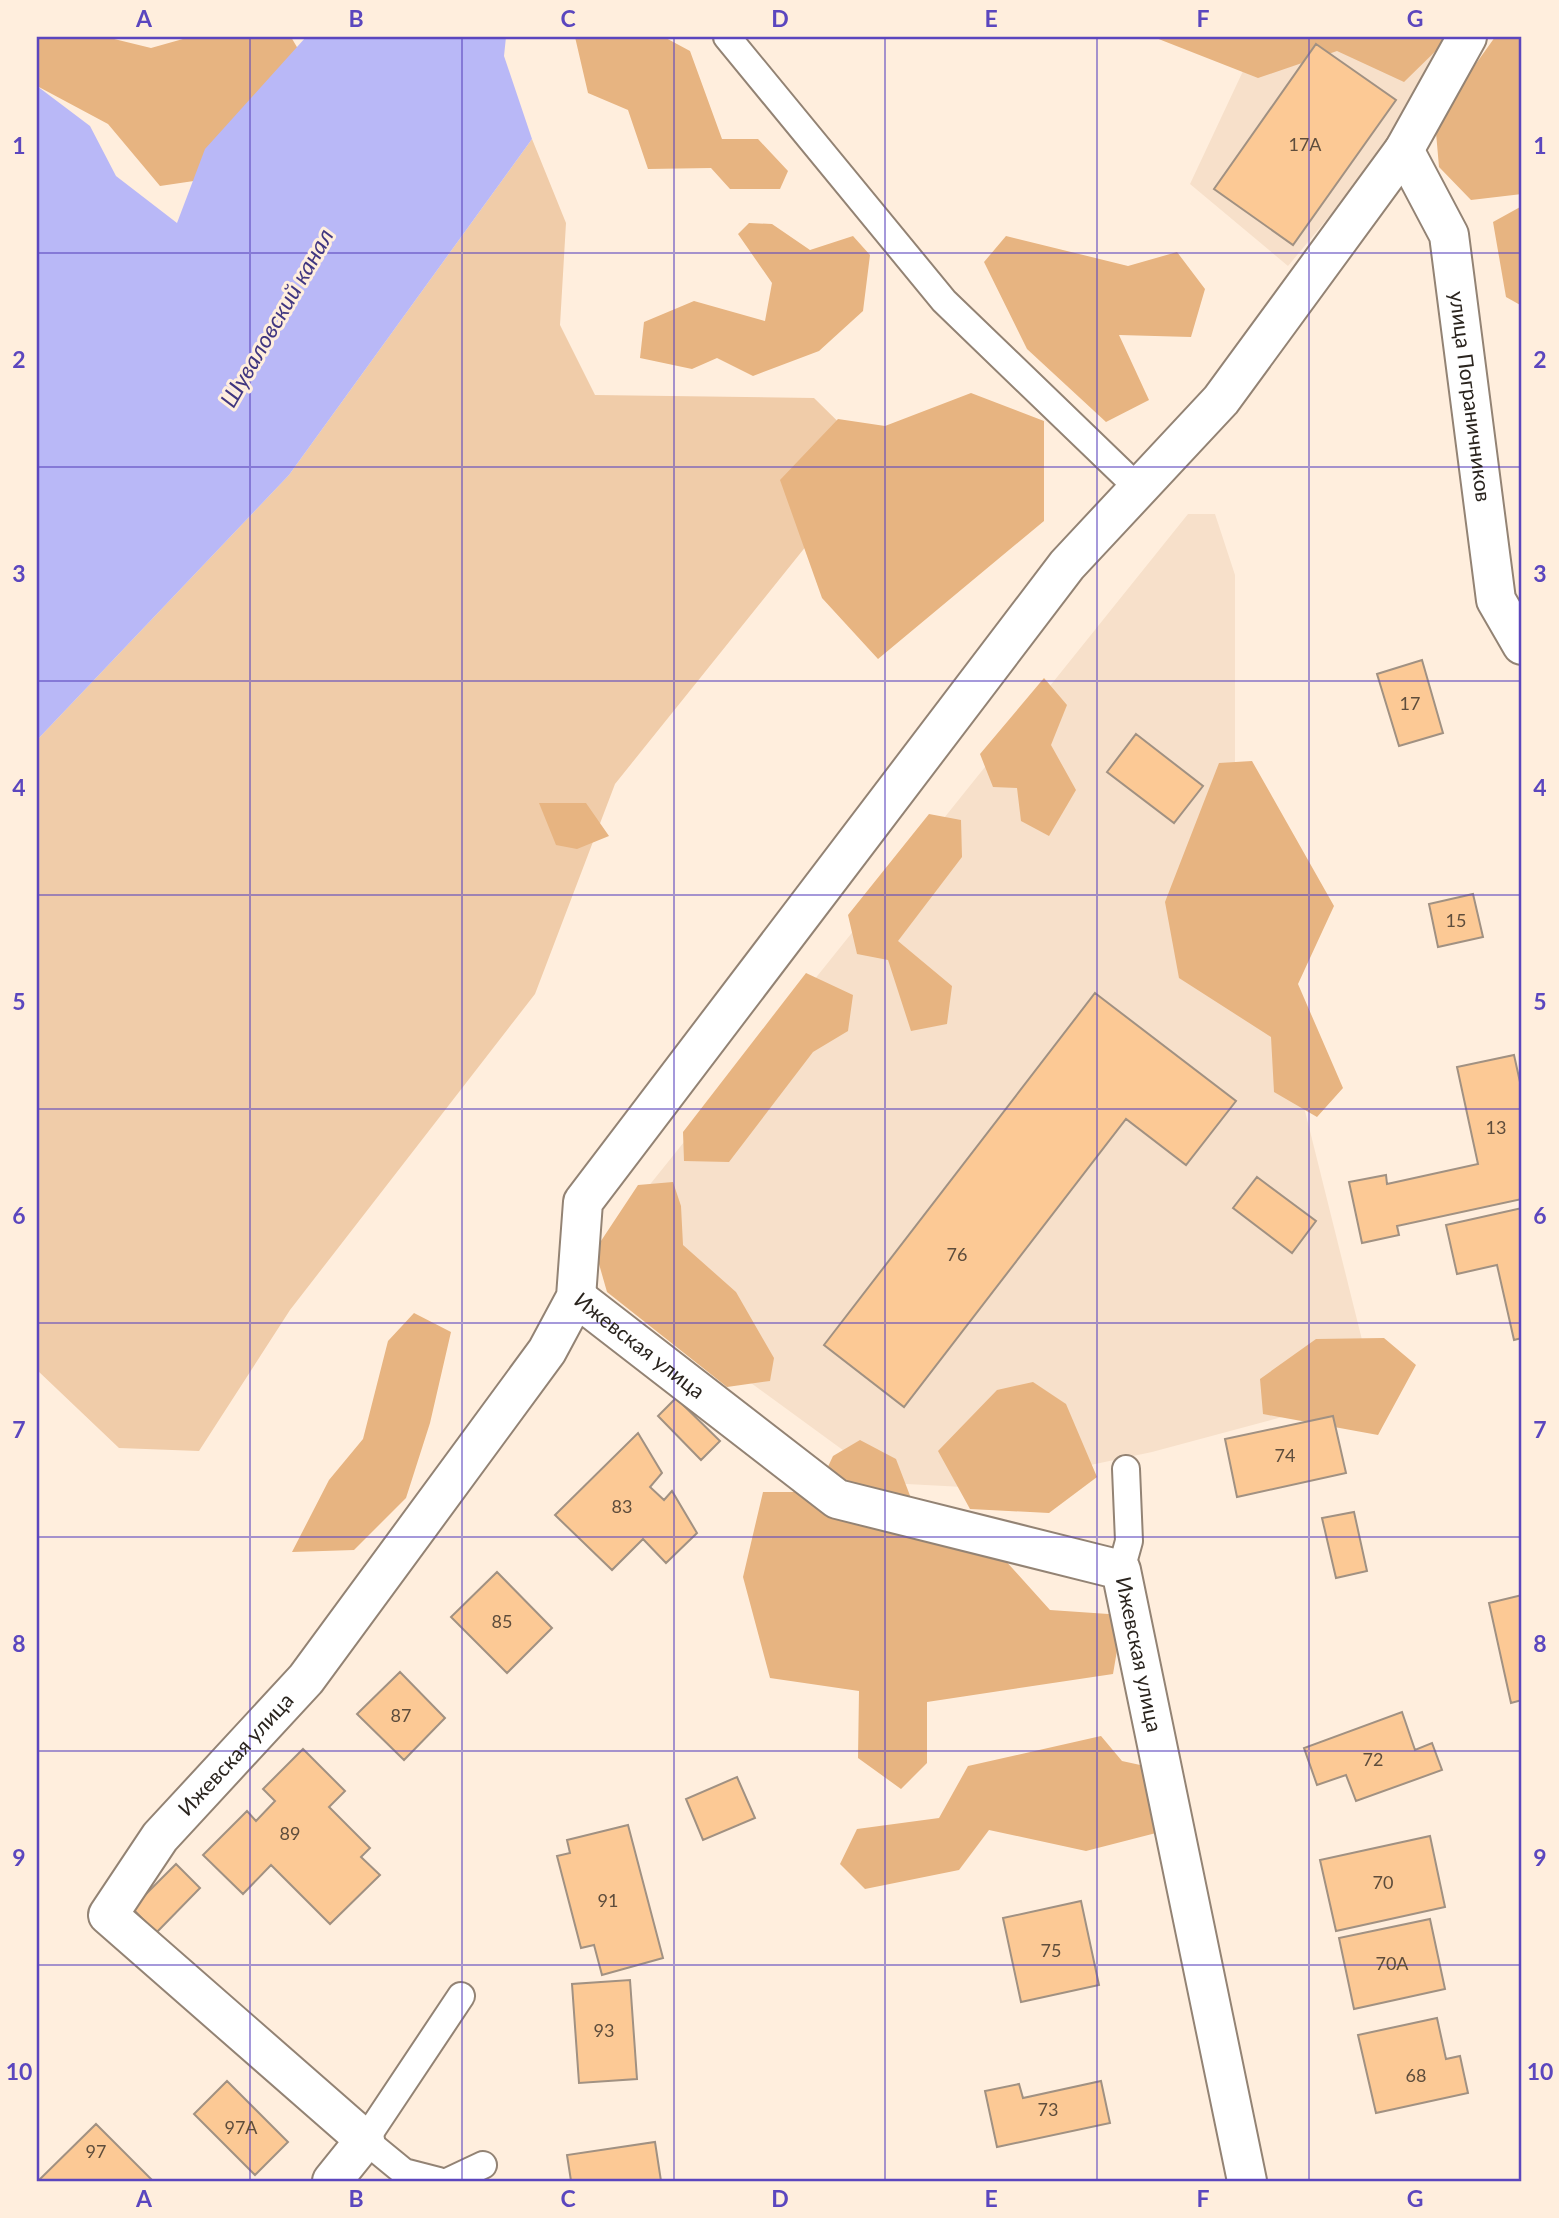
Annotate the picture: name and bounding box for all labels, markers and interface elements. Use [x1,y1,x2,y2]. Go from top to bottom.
text: A [135,4,153,32]
text: B [348,4,364,32]
text: C [560,4,576,32]
text: D [771,4,789,32]
text: E [984,4,998,32]
text: F [1196,4,1210,32]
text: G [1407,4,1423,32]
text: 1 [12,131,26,159]
text: 1 [1533,131,1547,159]
house number: 17А [1288,133,1322,155]
water label: Шуваловский канал [214,223,339,412]
street label: улица Пограничников [1445,289,1497,503]
text: 2 [12,345,26,373]
text: 2 [1533,345,1547,373]
text: 3 [12,559,26,587]
text: 3 [1533,559,1547,587]
house number: 17 [1400,692,1420,714]
text: 4 [12,773,26,801]
text: 4 [1533,773,1547,801]
house number: 15 [1446,909,1466,931]
text: 5 [12,987,26,1015]
text: 5 [1533,987,1547,1015]
house number: 13 [1486,1116,1506,1138]
text: 6 [12,1201,26,1229]
text: 6 [1533,1201,1547,1229]
house number: 76 [947,1243,967,1265]
street label: Ижевская улица [570,1287,710,1403]
text: 7 [12,1415,26,1443]
text: 7 [1533,1415,1547,1443]
house number: 74 [1275,1444,1295,1466]
house number: 83 [612,1495,632,1517]
street label: Ижевская улица [1112,1574,1168,1734]
house number: 85 [492,1610,512,1632]
text: 8 [12,1629,26,1657]
text: 8 [1533,1629,1547,1657]
street label: Ижевская улица [172,1687,298,1820]
house number: 87 [391,1704,411,1726]
house number: 72 [1363,1748,1383,1770]
house number: 89 [280,1822,300,1844]
text: 9 [12,1843,26,1871]
text: 9 [1533,1843,1547,1871]
house number: 70 [1373,1871,1393,1893]
house number: 91 [598,1889,618,1911]
house number: 75 [1041,1939,1061,1961]
house number: 70А [1375,1952,1409,1974]
house number: 93 [594,2019,614,2041]
text: 10 [6,2057,32,2085]
text: 10 [1527,2057,1553,2085]
house number: 68 [1406,2064,1426,2086]
house number: 73 [1038,2098,1058,2120]
house number: 97А [224,2116,258,2138]
house number: 97 [86,2140,106,2162]
text: A [135,2184,153,2212]
text: B [348,2184,364,2212]
text: C [560,2184,576,2212]
text: D [771,2184,789,2212]
text: E [984,2184,998,2212]
text: F [1196,2184,1210,2212]
text: G [1407,2184,1423,2212]

